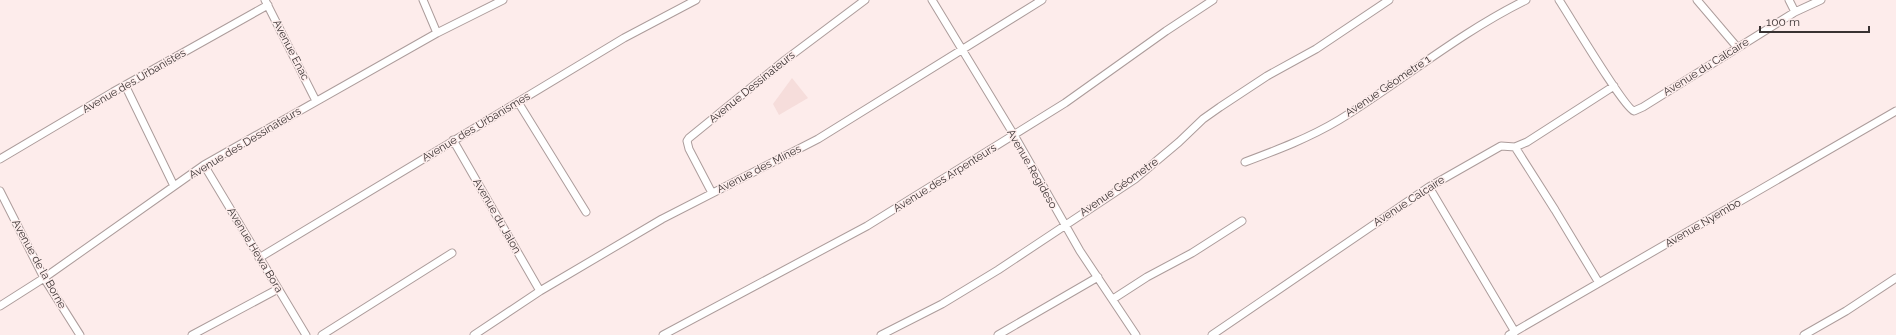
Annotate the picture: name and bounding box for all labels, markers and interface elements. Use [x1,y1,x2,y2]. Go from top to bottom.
scale bar [1760,8,1869,34]
text: 100 m [1766,15,1800,29]
street label: Avenue Enac [270,17,312,83]
street label: Avenue du Calcaire [1661,35,1752,99]
street label: Avenue des Urbanistes [80,46,188,116]
street label: Avenue Dessinateurs [706,48,798,126]
street label: Avenue Géometre 1 [1343,52,1433,119]
street label: Avenue des Urbanismes [420,90,532,164]
street label: Avenue des Dessinateurs [187,104,303,182]
street label: Avenue Regideso [1004,127,1060,211]
street label: Avenue des Arpenteurs [891,141,999,215]
street label: Avenue des Mines [715,142,803,196]
street label: Avenue Géometre [1077,155,1161,219]
street label: Avenue Calcaire [1371,173,1448,229]
street label: Avenue du Jalon [470,176,524,256]
street label: Avenue Nyembo [1663,196,1744,250]
street label: Avenue Hewa Bora [224,205,286,295]
street label: Avenue de la Borne [9,217,69,311]

